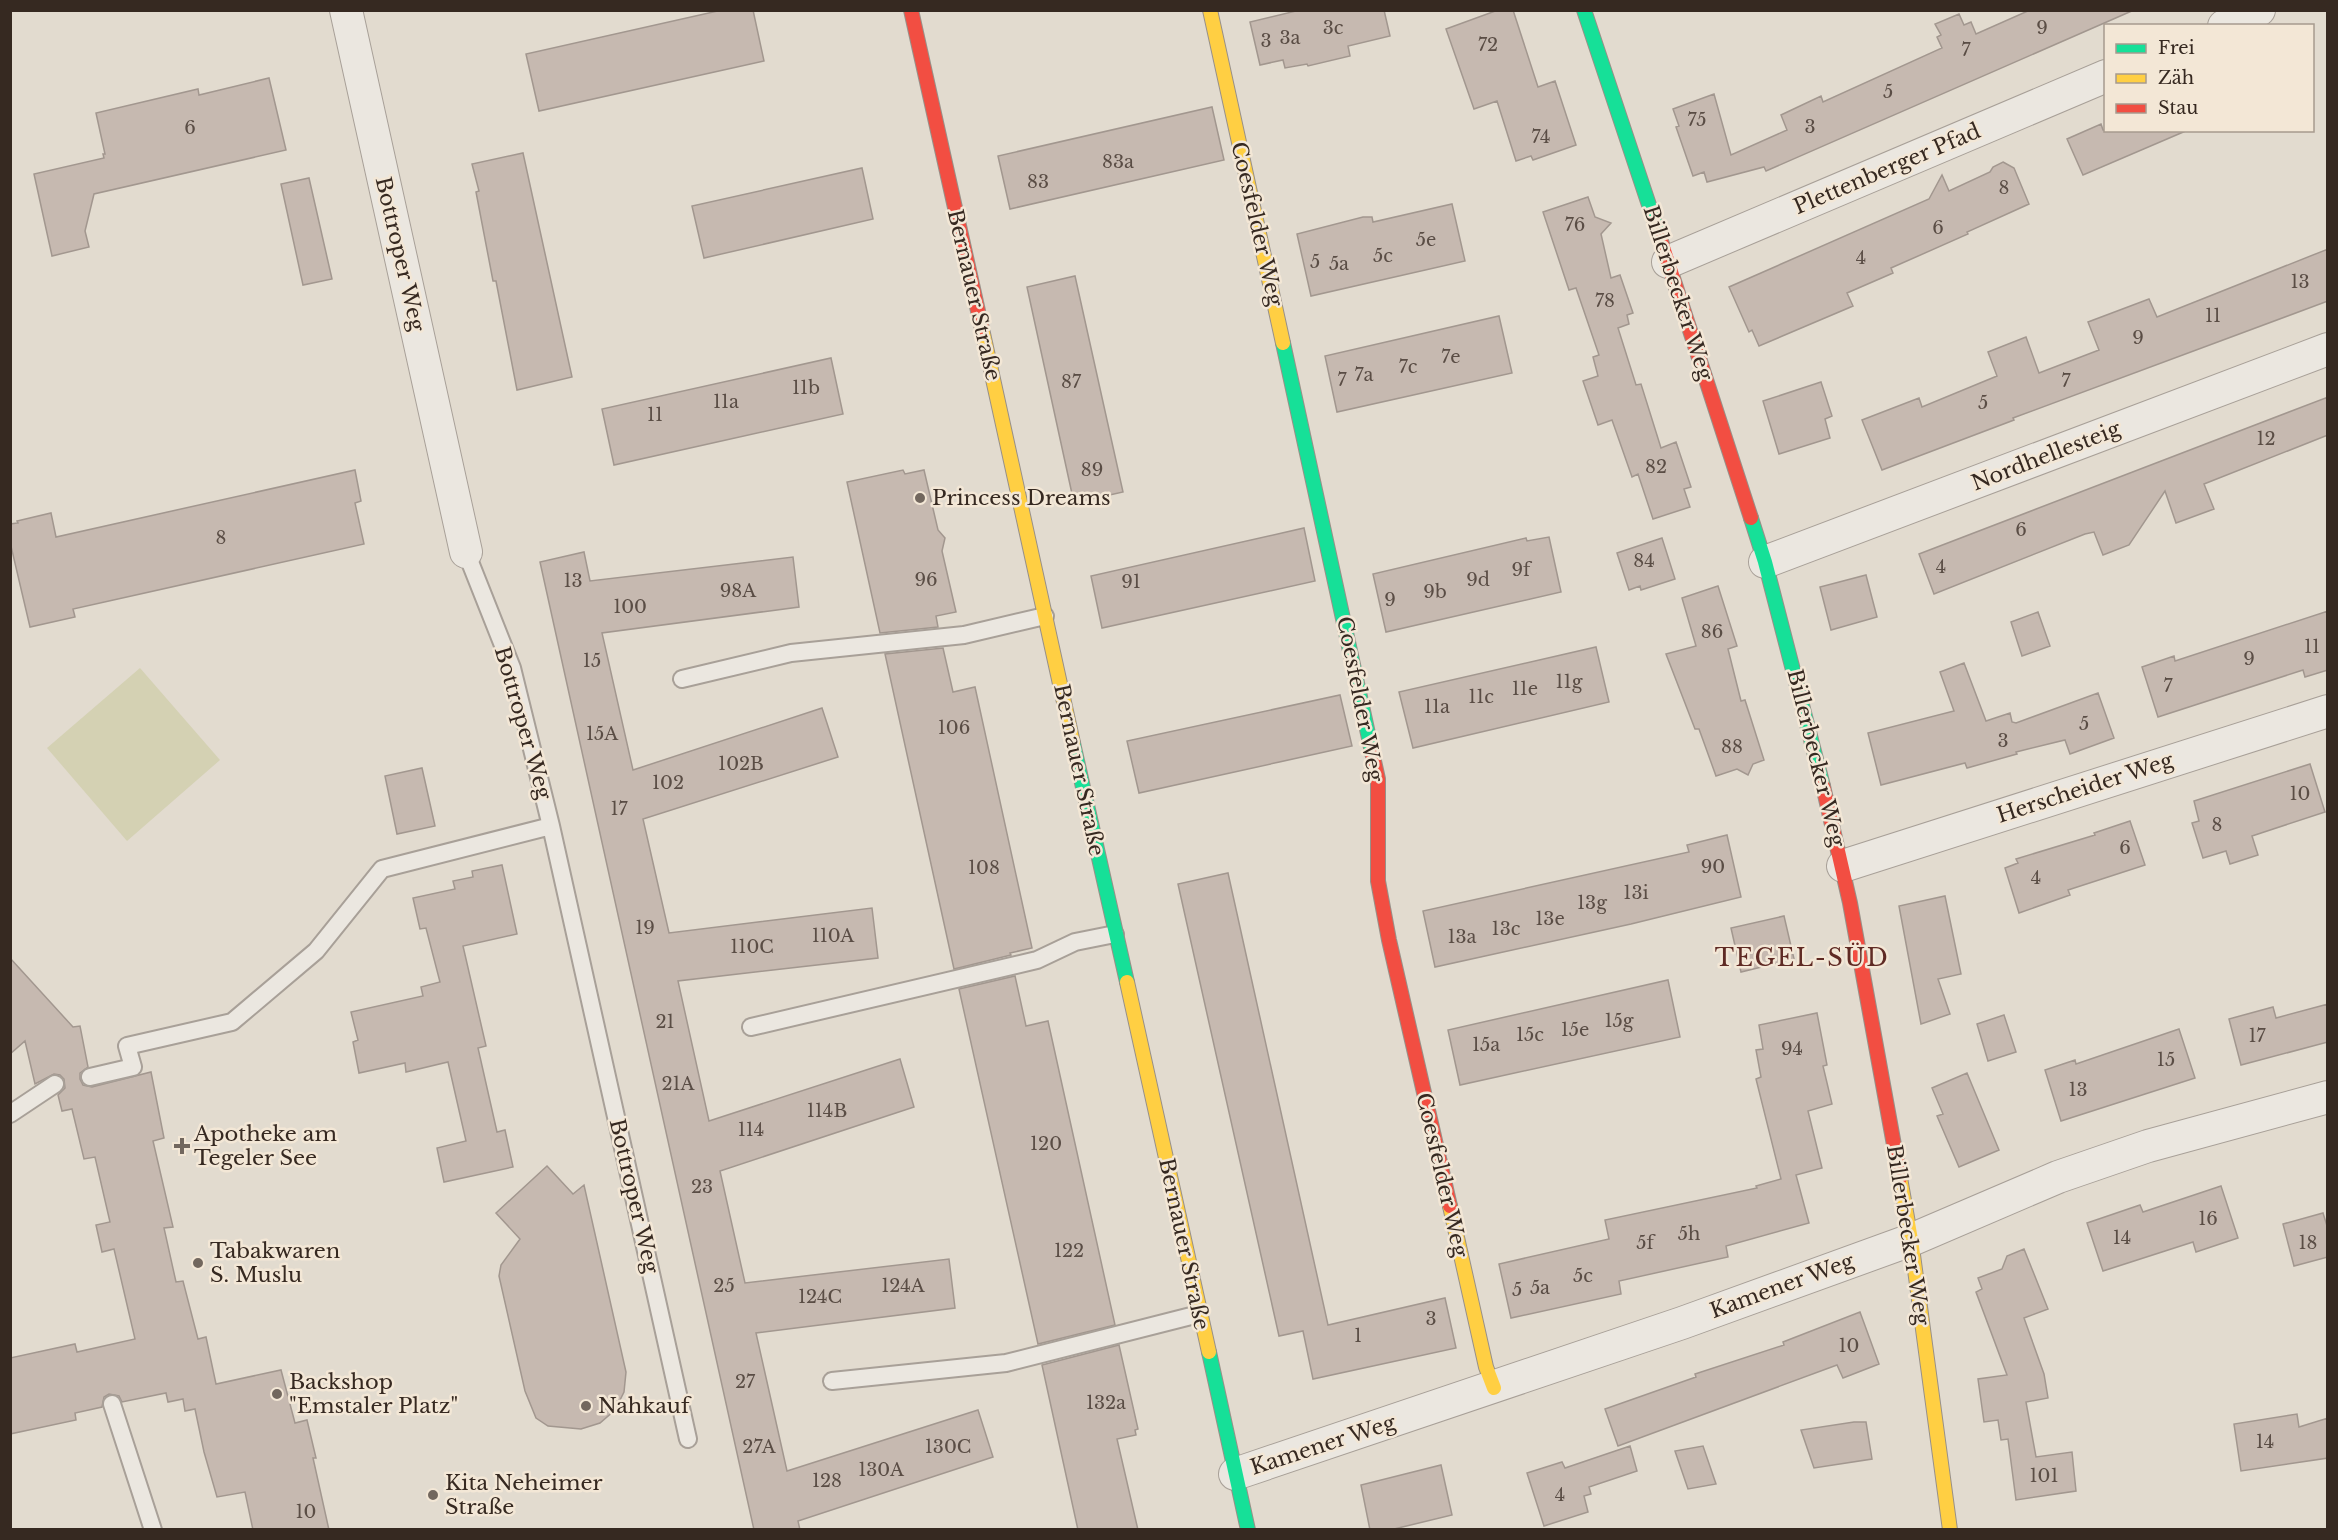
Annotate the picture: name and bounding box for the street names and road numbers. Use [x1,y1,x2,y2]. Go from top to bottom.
street label: Plettenberger Pfad [1790,118,1984,220]
street label: Coesfelder Weg [1225,139,1289,309]
street label: Bottroper Weg [370,174,431,334]
street label: Billerbecker Weg [1637,202,1719,384]
street label: Bernauer Straße [942,207,1006,383]
street label: Nordhellesteig [1968,416,2125,496]
street label: Coesfelder Weg [1331,614,1389,784]
street label: Bottroper Weg [489,644,557,803]
street label: Billerbecker Weg [1781,666,1851,850]
street label: Bernauer Straße [1048,682,1110,858]
street label: Herscheider Weg [1994,747,2177,829]
street label: Coesfelder Weg [1410,1090,1474,1260]
street label: Bottroper Weg [604,1116,665,1276]
street label: Billerbecker Weg [1881,1143,1935,1328]
street label: Bernauer Straße [1153,1156,1215,1332]
street label: Kamener Weg [1706,1248,1858,1324]
street label: Kamener Weg [1247,1409,1399,1481]

